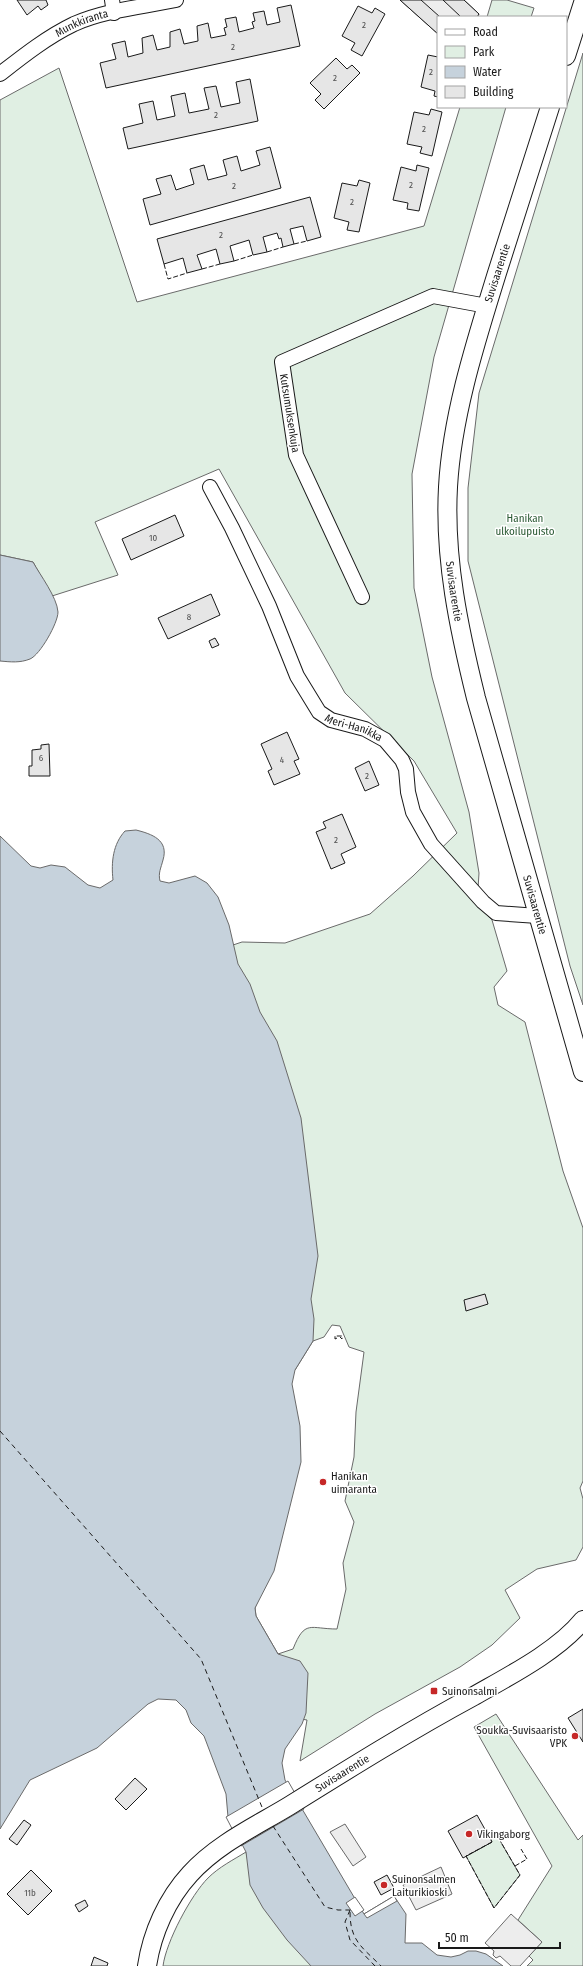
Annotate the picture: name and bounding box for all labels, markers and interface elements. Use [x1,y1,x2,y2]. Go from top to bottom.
street label: Munkkiranta [53,7,109,40]
legend [437,16,567,108]
house number: 2 [362,20,366,30]
text: Road [473,25,498,39]
house number: 2 [231,42,235,52]
text: Park [473,45,495,59]
text: Water [473,65,502,79]
house number: 2 [429,67,433,77]
house number: 2 [333,73,337,83]
text: Building [473,85,514,99]
house number: 2 [214,110,218,120]
house number: 2 [422,124,426,134]
house number: 2 [409,180,413,190]
house number: 2 [232,181,236,191]
house number: 2 [350,197,354,207]
house number: 2 [219,230,223,240]
street label: Suvisaarentie [482,242,513,304]
street label: Kutsumuksenkuja [277,373,302,453]
park label: Hanikan ulkoilupuisto [495,512,555,538]
house number: 10 [149,533,157,543]
street label: Suvisaarentie [443,560,465,623]
house number: 8 [187,612,192,622]
street label: Meri-Hanikka [322,712,385,744]
house number: 6 [39,753,44,763]
house number: 4 [280,755,285,765]
house number: 2 [365,771,369,781]
house number: 2 [334,835,338,845]
street label: Suvisaarentie [520,874,549,936]
place label: Hanikan uimaranta [331,1470,377,1496]
marker: Hanikan uimaranta [318,1477,328,1487]
place label: Suinonsalmi [442,1685,498,1698]
marker: Suinonsalmi [429,1686,439,1696]
place label: Soukka-Suvisaaristo VPK [476,1724,567,1750]
marker: Soukka-Suvisaaristo VPK [570,1731,580,1741]
street label: Suvisaarentie [313,1752,372,1795]
place label: Vikingaborg [477,1828,531,1841]
marker: Vikingaborg [464,1829,474,1839]
place label: Suinonsalmen Laiturikioski [392,1873,456,1899]
marker: Suinonsalmen Laiturikioski [379,1880,389,1890]
house number: 11b [24,1888,36,1898]
scale bar [439,1924,560,1950]
text: 50 m [445,1931,469,1945]

